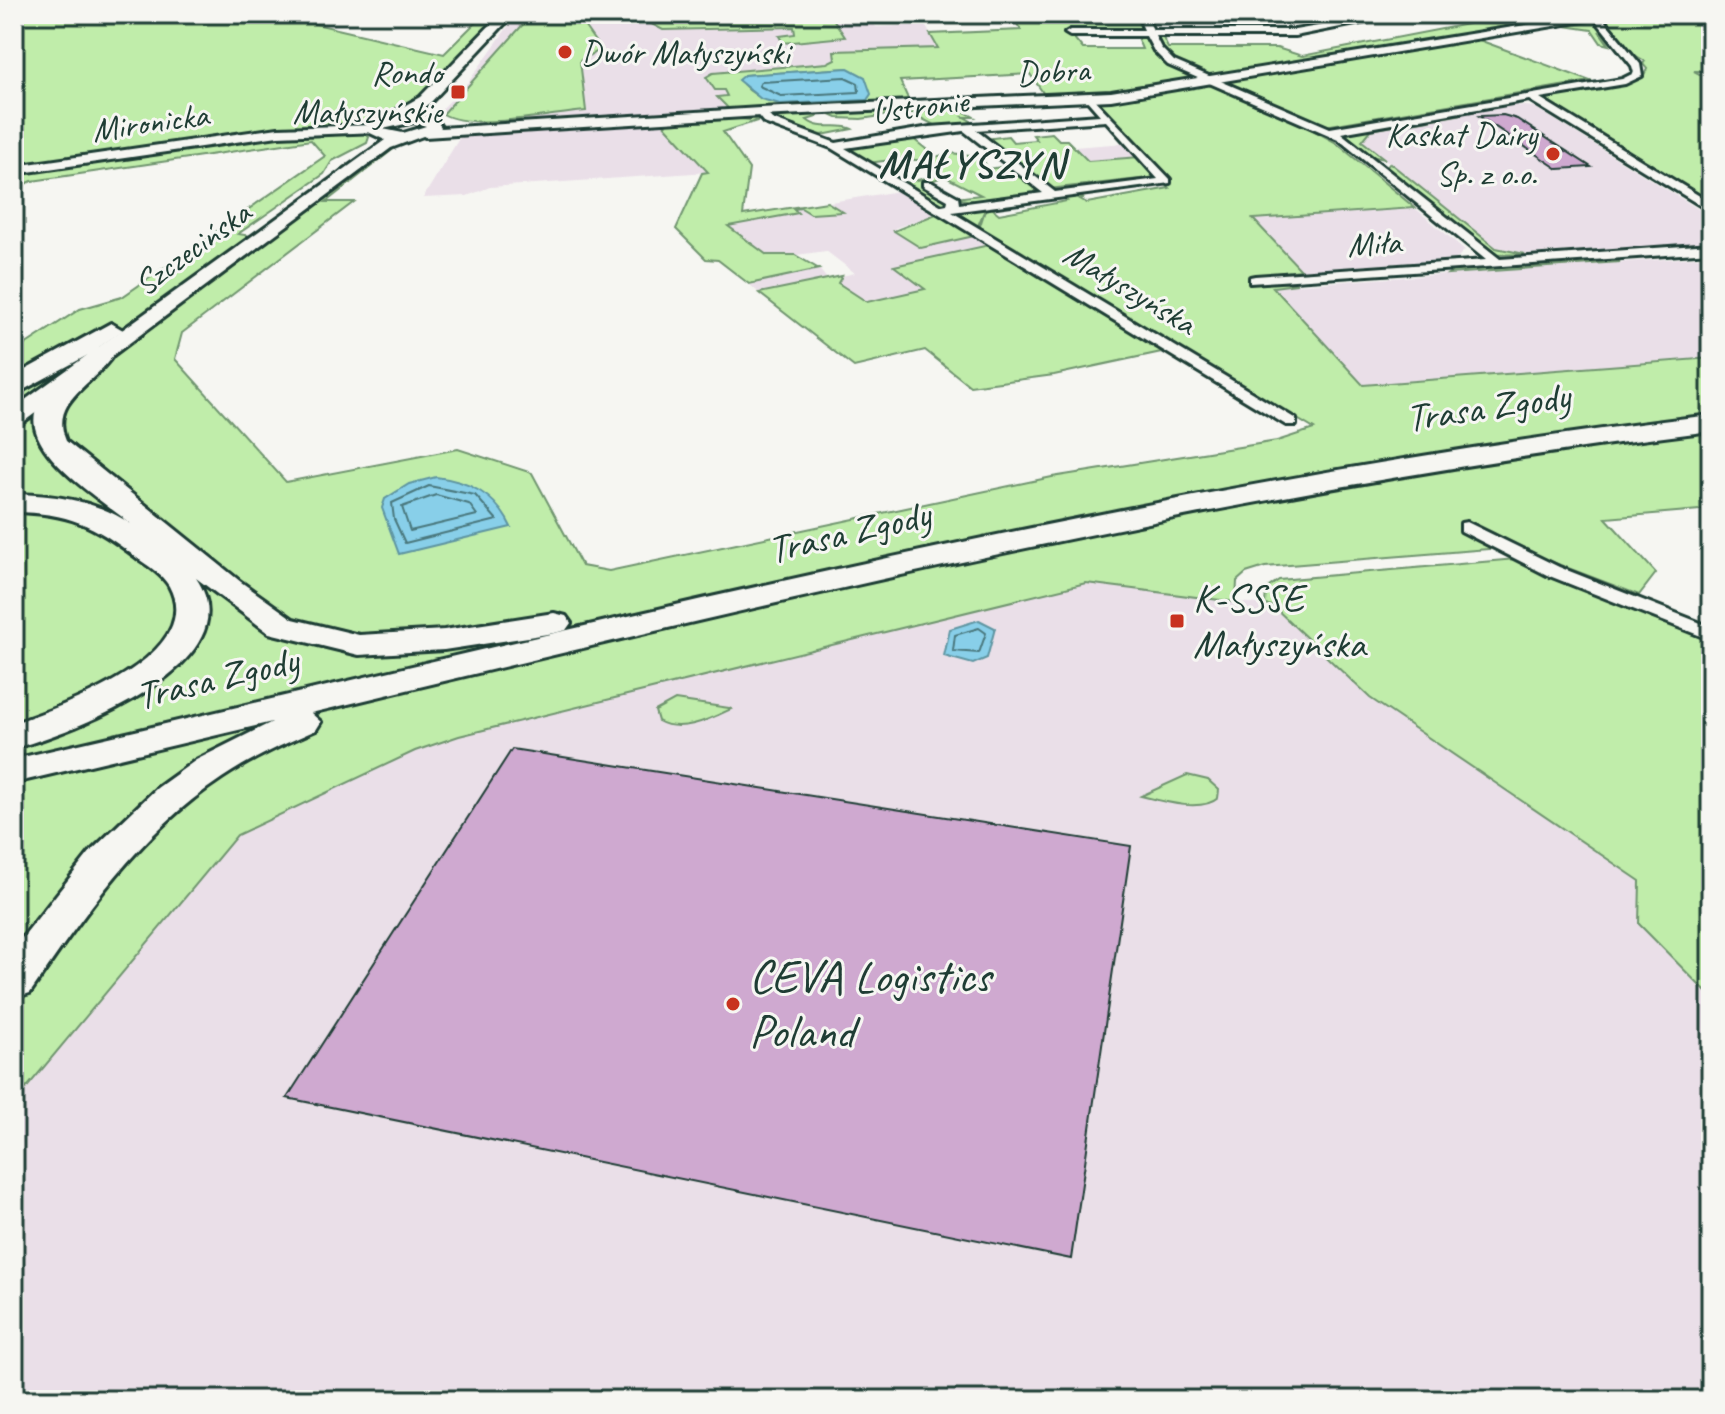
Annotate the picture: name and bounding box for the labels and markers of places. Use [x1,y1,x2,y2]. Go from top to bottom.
place label: Dwór Małyszyński [581,31,793,74]
marker: Dwór Małyszyński [556,43,574,61]
place label: Rondo Małyszyńskie [293,51,446,133]
marker: Rondo Małyszyńskie [449,83,467,101]
place label: Kaskat Dairy Sp. z o.o. [1386,113,1539,195]
marker: Kaskat Dairy Sp. z o.o. [1544,145,1562,163]
place label: K-SSSE Małyszyńska [1193,573,1368,669]
marker: K-SSSE Małyszyńska [1168,612,1186,630]
place label: CEVA Logistics Poland [749,946,995,1061]
marker: CEVA Logistics Poland [724,995,742,1013]

